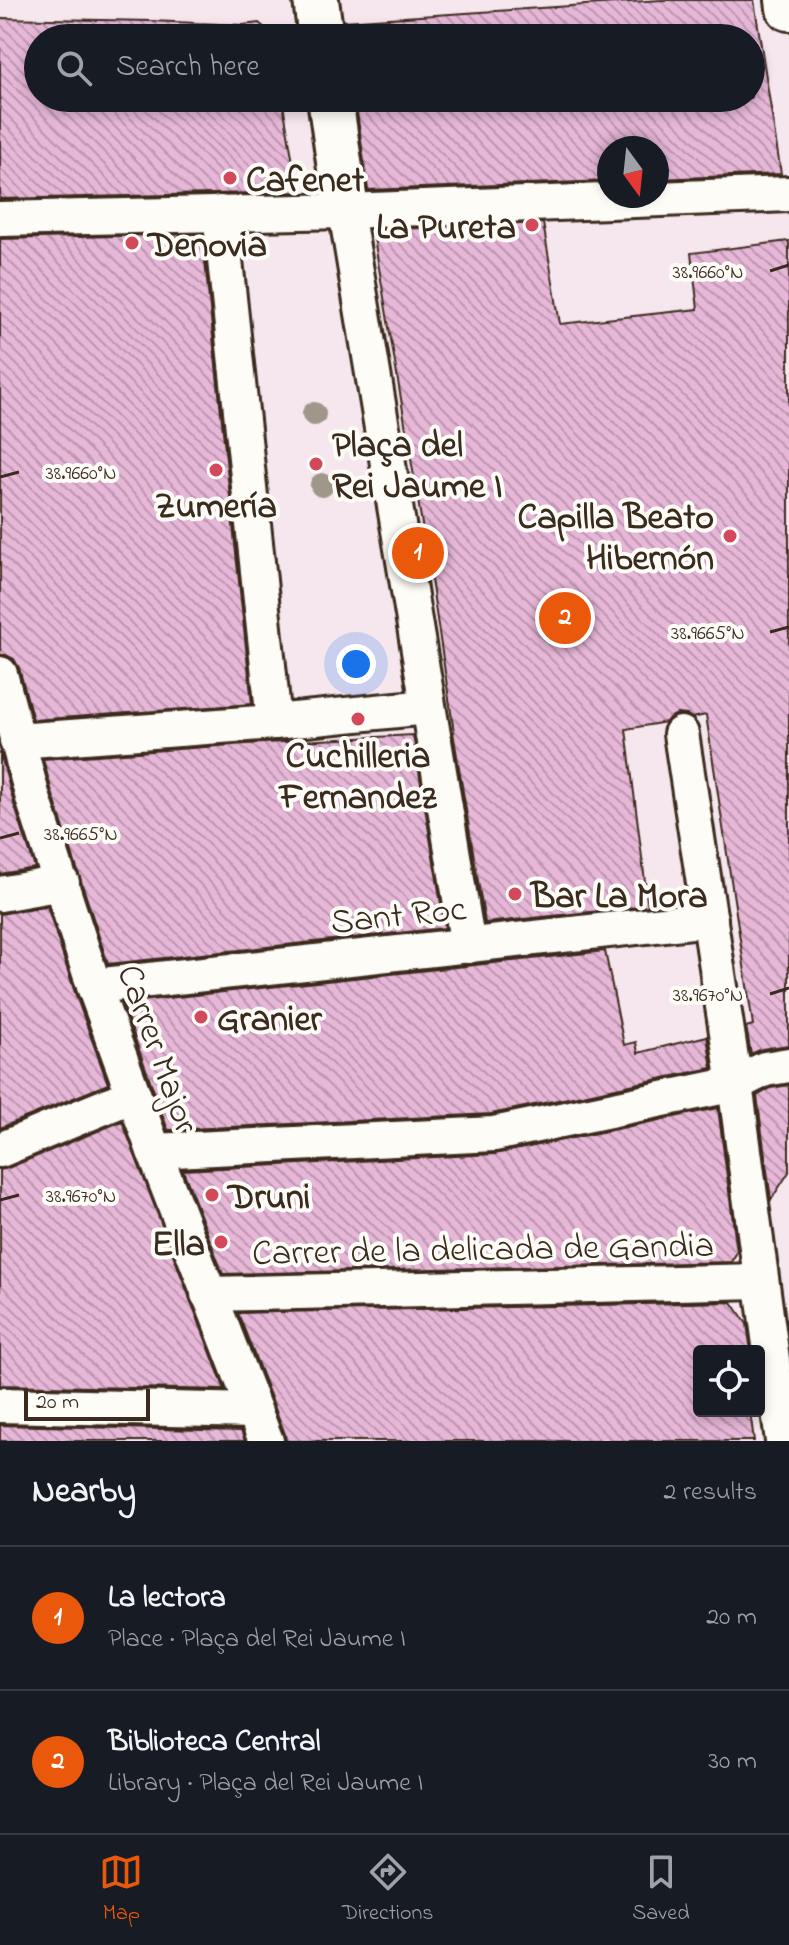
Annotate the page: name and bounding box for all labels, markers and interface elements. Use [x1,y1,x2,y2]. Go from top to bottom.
search box [24,24,765,112]
icon: search [52,46,96,90]
text: Search here [116,46,260,90]
north arrow [597,136,669,208]
place label: Cafenet [246,156,365,209]
marker: Cafenet [221,169,239,187]
place label: La Pureta [376,203,516,256]
marker: La Pureta [523,216,541,234]
place label: Denovia [146,221,267,274]
marker: Denovia [123,234,141,252]
text: 38.9660°N [673,259,743,288]
place label: Plaça del Rei Jaume I [332,421,503,515]
marker: Plaça del Rei Jaume I [307,455,325,473]
text: 38.9660°N [46,460,116,489]
marker: Zumería [207,461,225,479]
place label: Zumería [155,482,277,535]
place label: Capilla Beato Hibernón [518,493,714,587]
pin: 1 [392,523,444,583]
marker: Capilla Beato Hibernón [721,527,739,545]
pin: 2 [539,588,591,648]
text: 38.9665°N [671,620,745,649]
your location [336,644,376,684]
marker: Cuchilleria Fernandez [349,710,367,728]
place label: Cuchilleria Fernandez [278,732,437,826]
text: 38.9665°N [44,821,118,850]
place label: Bar La Mora [529,872,708,925]
street label: Sant Roc [328,884,469,951]
marker: Bar La Mora [506,885,524,903]
street label: Carrer Major [101,958,211,1142]
text: 38.9670°N [673,982,743,1011]
place label: Granier [217,995,323,1048]
marker: Granier [192,1008,210,1026]
place label: Druni [226,1173,310,1226]
text: 38.9670°N [46,1183,116,1212]
marker: Druni [203,1186,221,1204]
place label: Ella [152,1220,205,1273]
street label: Carrer de la delicada de Gandia [252,1221,714,1282]
marker: Ella [212,1233,230,1251]
map controls [693,1345,765,1417]
button: locate [693,1345,765,1417]
scale bar [24,1385,150,1421]
text: 20 m [36,1387,79,1419]
text: Nearby [32,1468,136,1518]
text: 2 results [664,1474,757,1512]
text: La lectora [108,1577,226,1621]
text: 1 [54,1599,62,1637]
text: 20 m [706,1599,757,1637]
text: Place · Plaça del Rei Jaume I [108,1621,406,1659]
text: Biblioteca Central [108,1721,320,1765]
text: 2 [52,1743,64,1781]
text: 30 m [708,1743,757,1781]
text: Library · Plaça del Rei Jaume I [108,1765,423,1803]
tab: Map [99,1850,143,1930]
tab: Directions [342,1850,433,1930]
tab: Saved [632,1850,690,1930]

